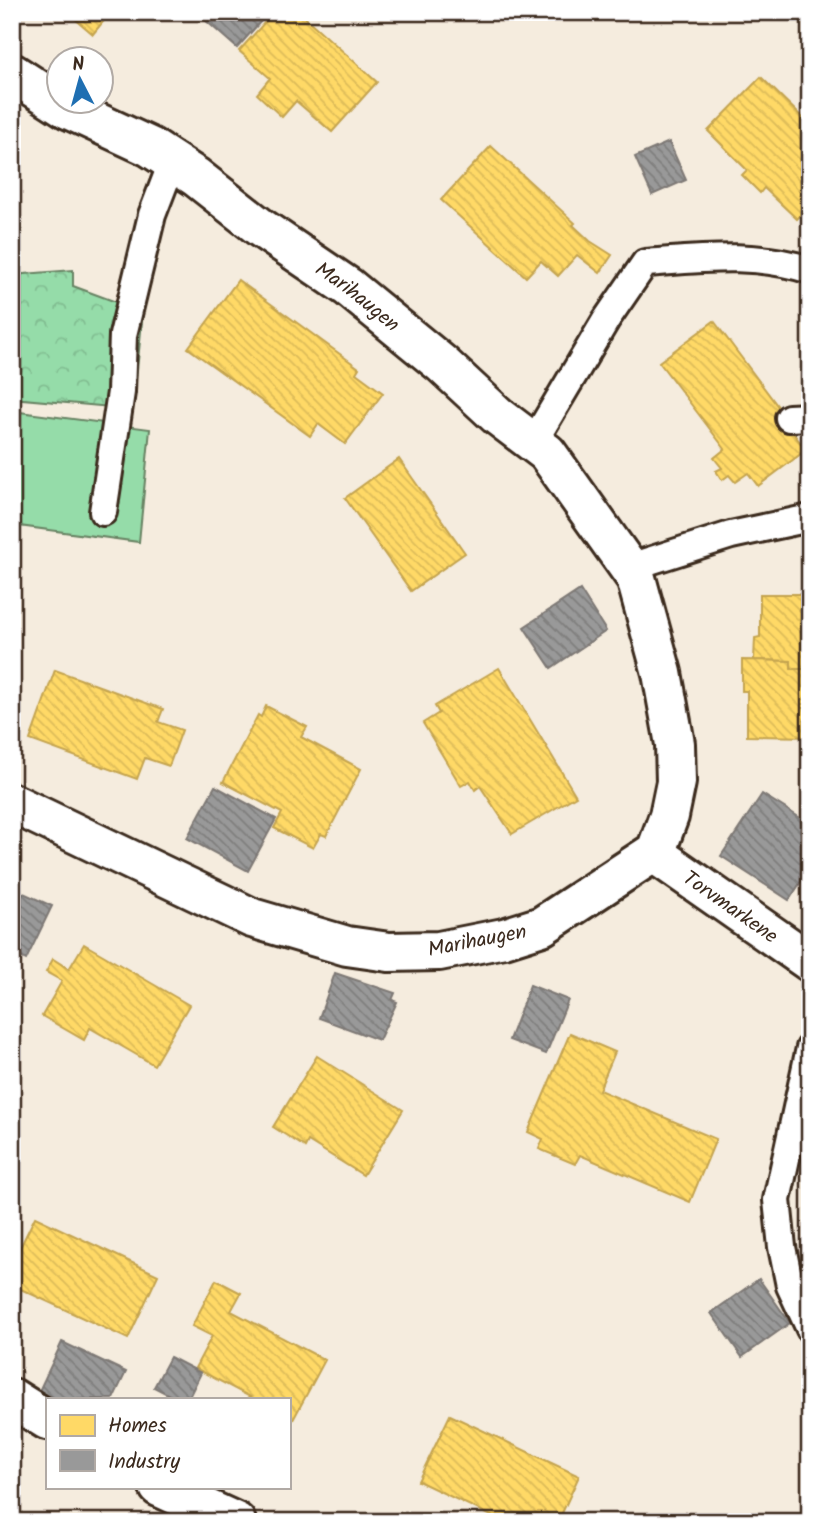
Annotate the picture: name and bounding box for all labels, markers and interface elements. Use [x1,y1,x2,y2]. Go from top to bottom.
north arrow [46,46,116,116]
text: N [71,50,86,81]
street label: Marihaugen [307,254,407,341]
street label: Torvmarkene [675,863,785,953]
street label: Marihaugen [425,916,530,967]
legend [46,1398,290,1488]
text: Homes [108,1410,167,1443]
text: Industry [108,1446,180,1479]

